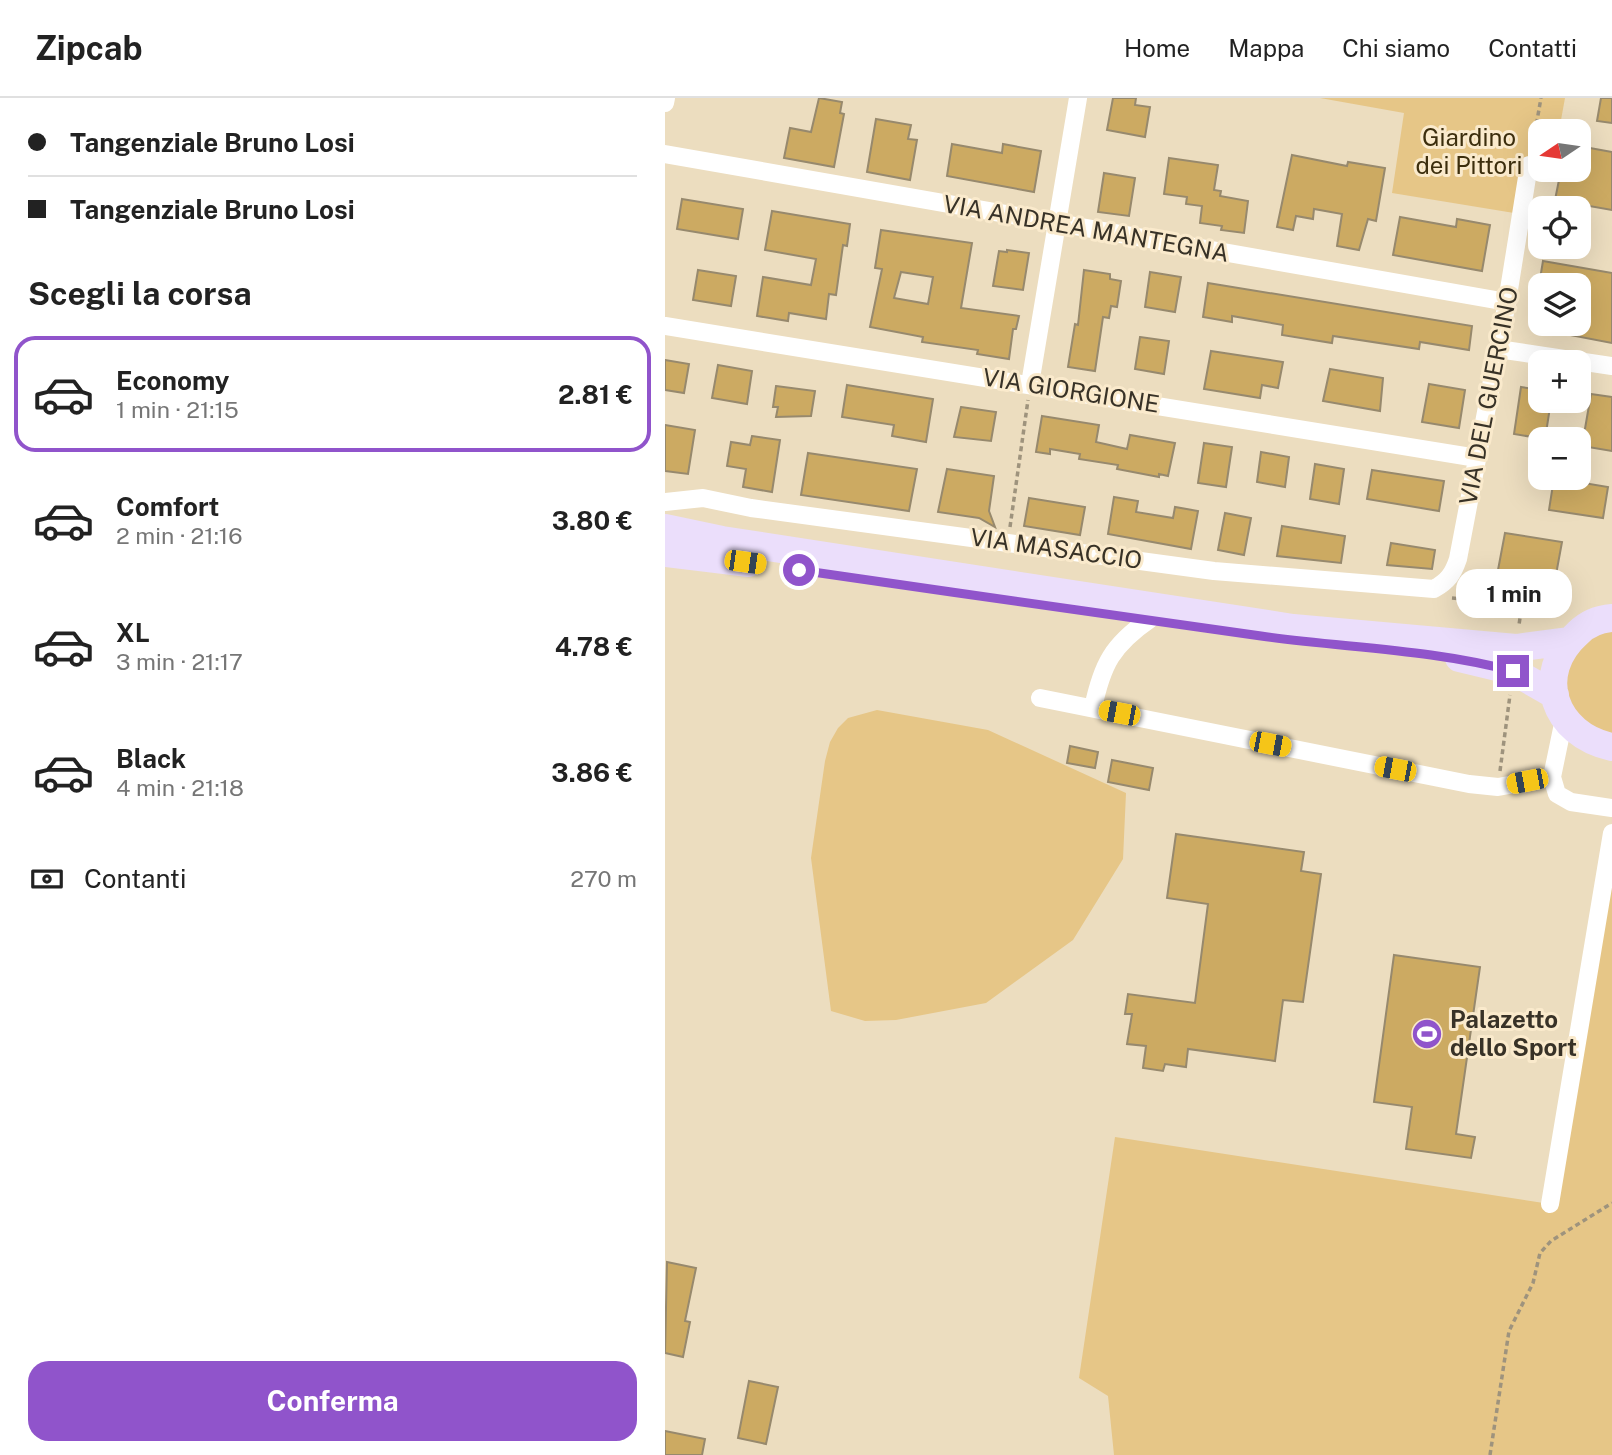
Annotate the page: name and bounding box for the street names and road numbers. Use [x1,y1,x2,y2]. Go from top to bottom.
street label: VIA ANDREA MANTEGNA [941,189,1231,267]
street label: VIA DEL GUERCINO [1453,284,1523,507]
street label: VIA GIORGIONE [981,362,1162,418]
street label: VIA MASACCIO [968,522,1144,574]

